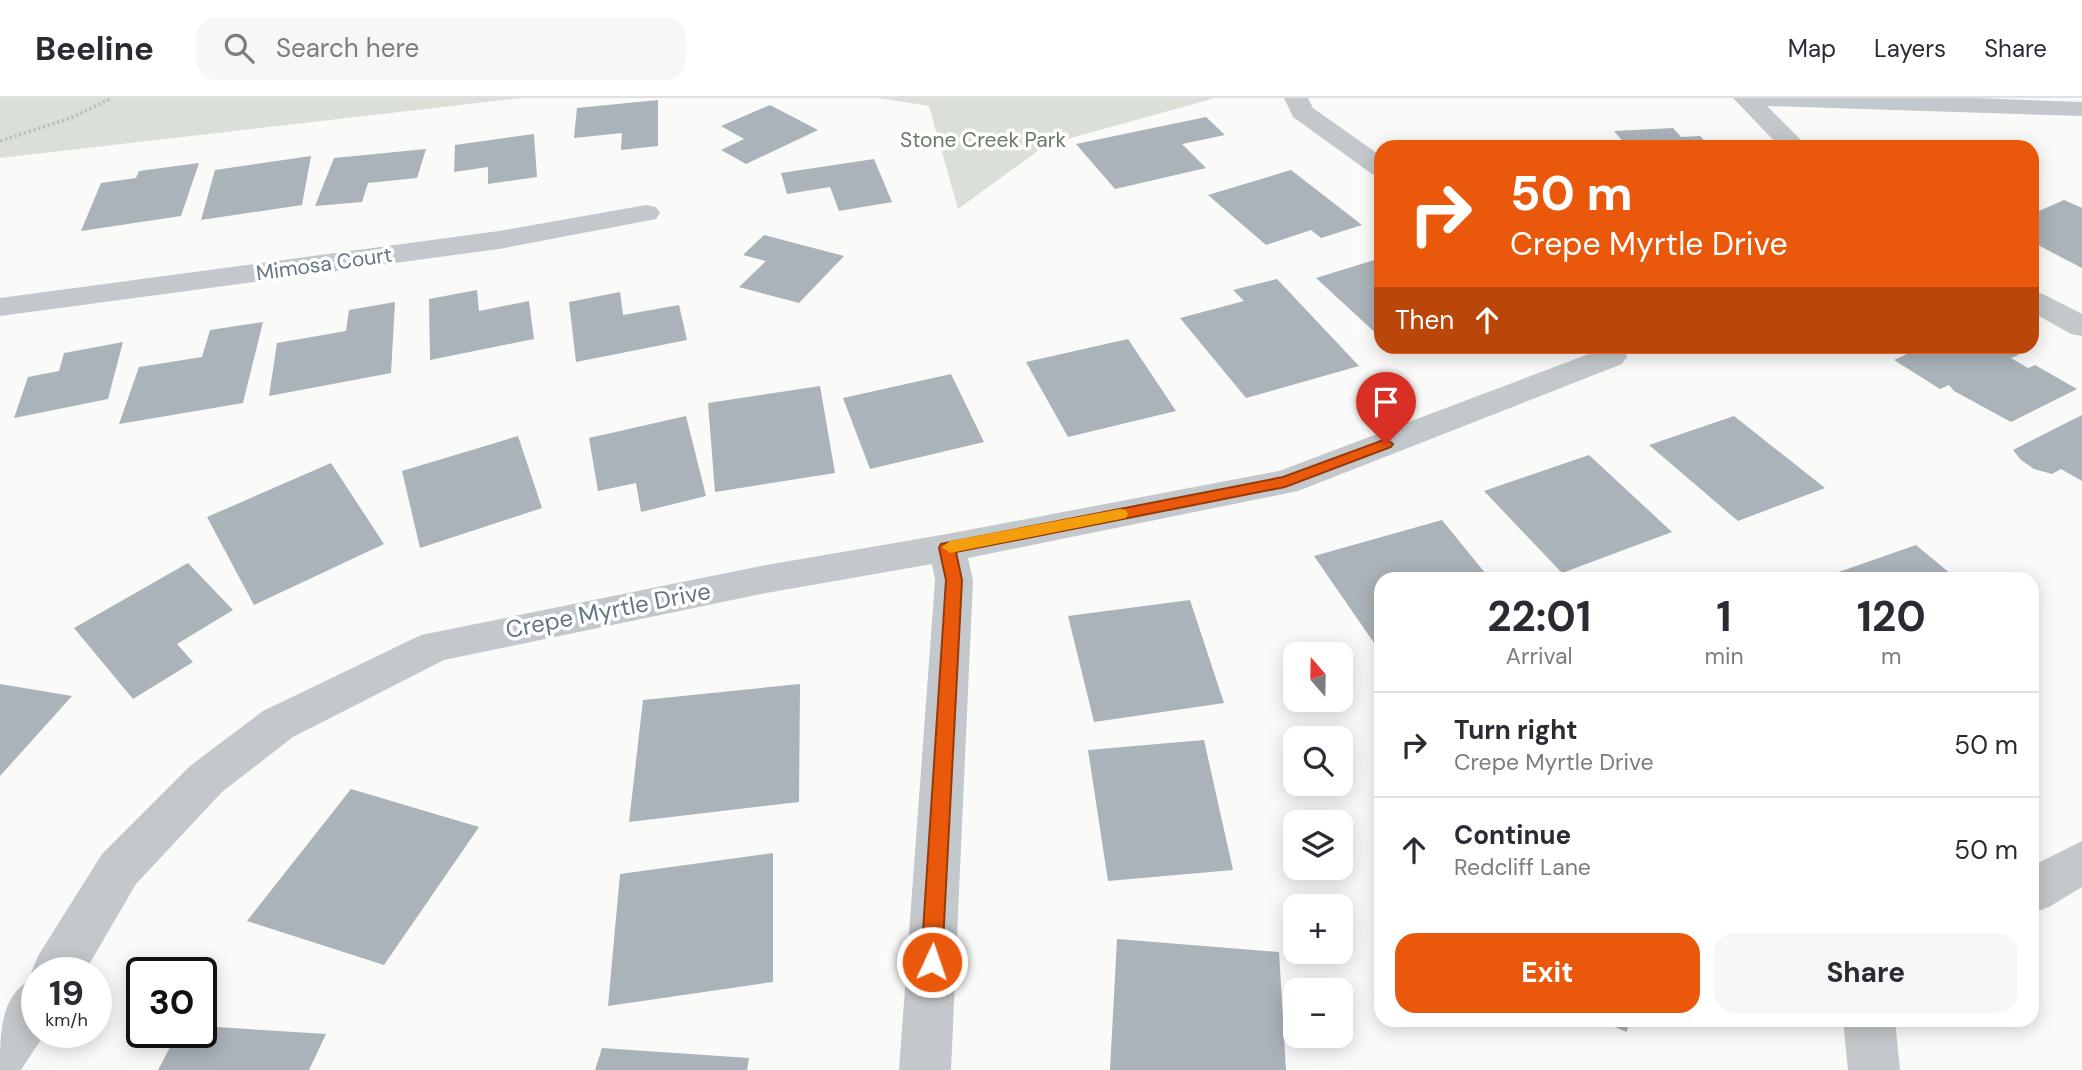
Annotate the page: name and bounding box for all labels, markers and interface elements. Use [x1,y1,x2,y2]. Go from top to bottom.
search box [196,17,686,80]
text: Beeline [35,27,154,70]
icon: search [220,29,258,67]
text: Search here [276,31,419,65]
text: Map [1788,33,1836,64]
text: Layers [1874,33,1946,64]
text: Share [1984,33,2047,64]
park label: Stone Creek Park [900,126,1066,154]
text: 50 m [1510,161,1633,225]
icon: right [1395,168,1486,259]
text: Crepe Myrtle Drive [1510,223,1788,265]
street label: Mimosa Court [254,241,394,287]
icon: ahead [1468,301,1506,339]
text: Then [1395,303,1454,337]
pin [1356,372,1416,444]
icon: arrive [1367,383,1405,421]
street label: Crepe Myrtle Drive [503,575,713,645]
text: 22:01 [1487,589,1591,644]
text: 1 [1716,589,1732,644]
text: 120 [1857,589,1926,644]
text: Arrival [1506,641,1573,671]
text: min [1704,641,1744,671]
text: m [1881,641,1902,671]
north arrow [1283,642,1353,712]
map controls [1283,642,1353,1048]
text: Turn right [1454,713,1578,747]
button: search [1283,726,1353,796]
icon: right [1395,726,1433,764]
text: 50 m [1954,728,2018,762]
text: Crepe Myrtle Drive [1454,747,1654,777]
button: layers [1283,810,1353,880]
text: Continue [1454,818,1571,852]
icon: ahead [1395,831,1433,869]
text: 50 m [1954,833,2018,867]
text: Redcliff Lane [1454,852,1591,882]
button: + [1283,894,1353,964]
position arrow [895,925,969,999]
button: Exit [1395,933,1700,1013]
button: Share [1714,933,2018,1013]
speed limit sign: 30 [126,957,217,1048]
text: 19 [49,970,84,1016]
button: − [1283,978,1353,1048]
text: km/h [45,1008,88,1032]

